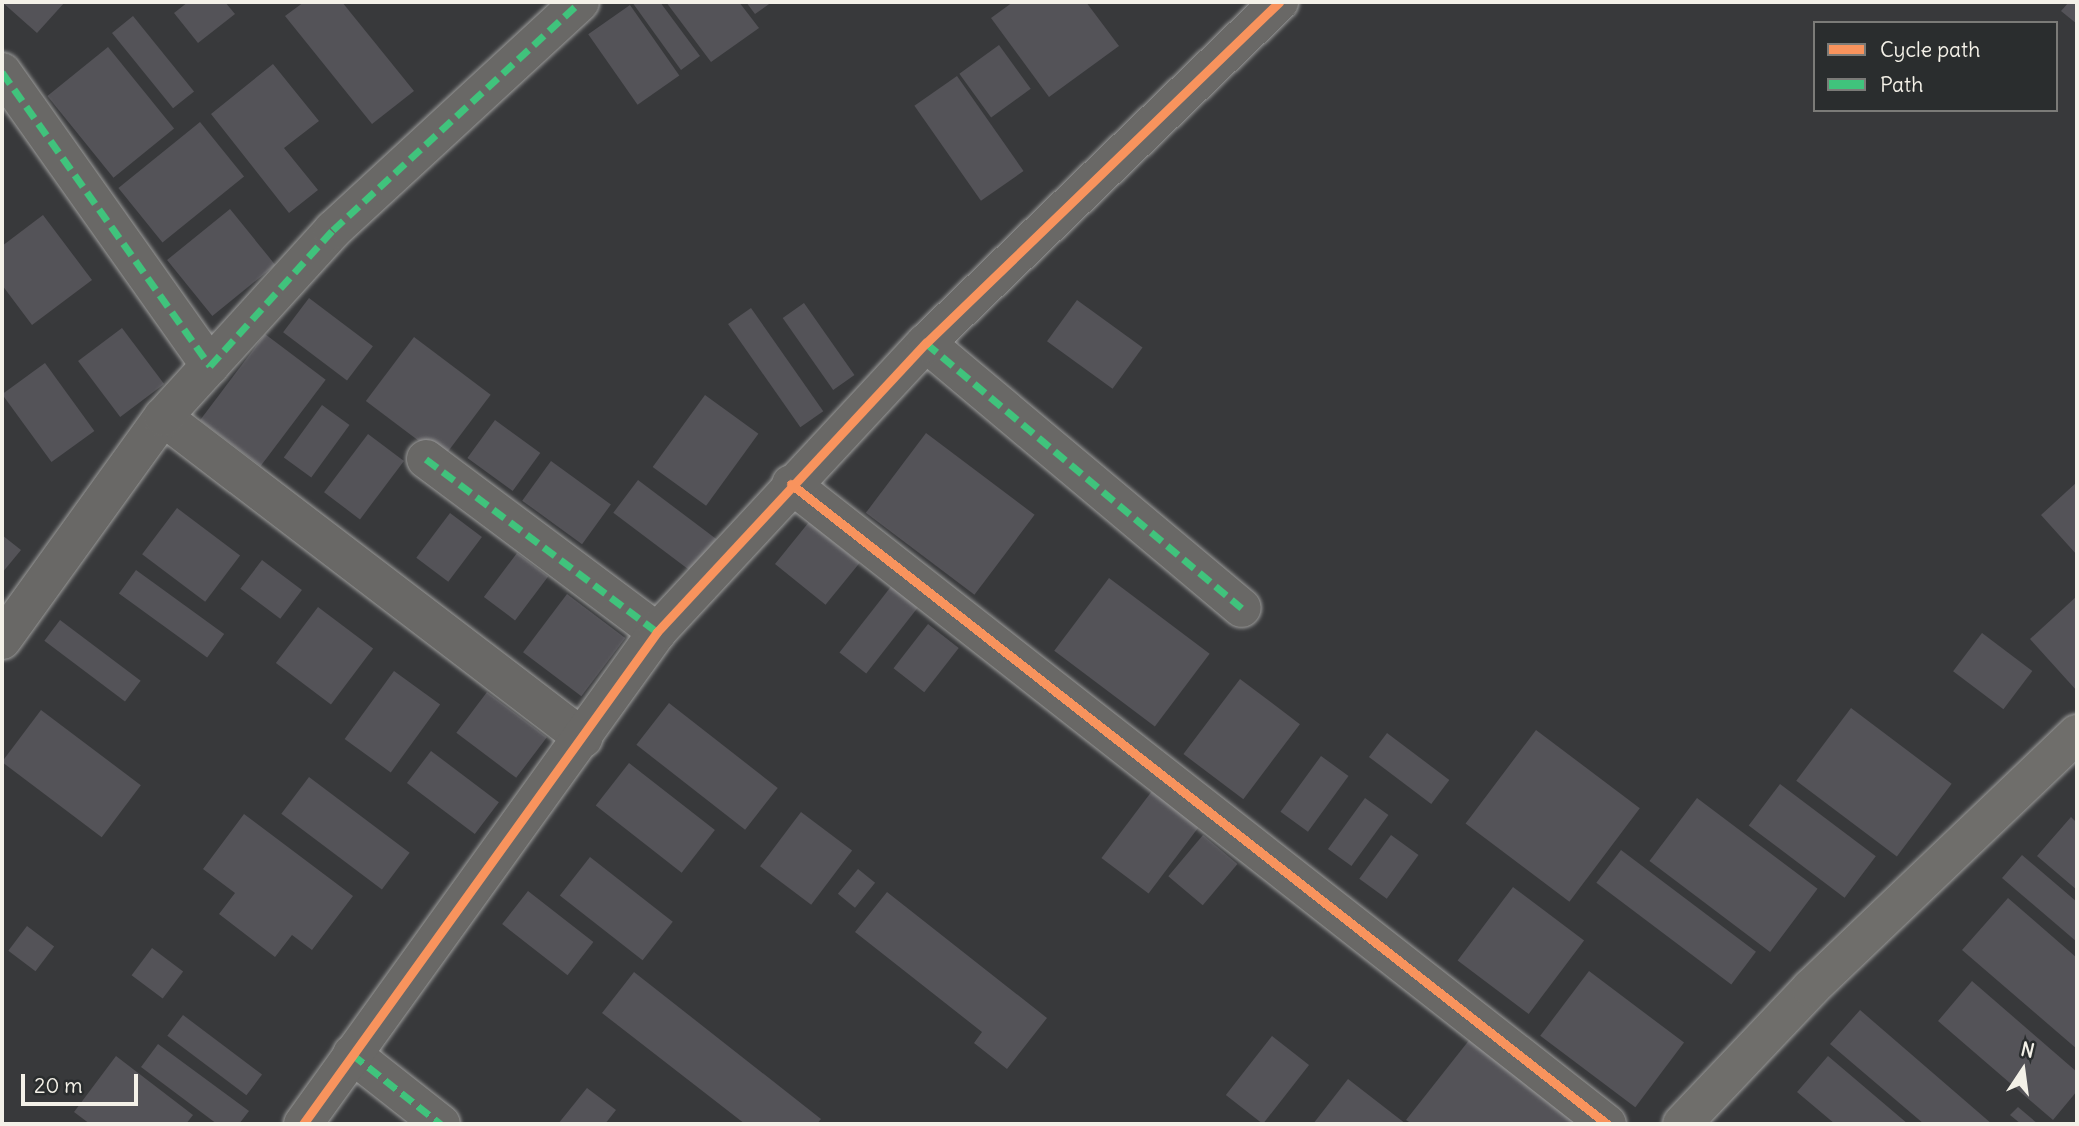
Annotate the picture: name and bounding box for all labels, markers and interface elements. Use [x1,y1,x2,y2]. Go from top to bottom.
legend [1813,21,2058,112]
text: Cycle path [1880,36,1980,63]
text: Path [1880,71,1923,98]
north arrow [1988,1035,2058,1105]
text: N [2019,1036,2037,1063]
scale bar [24,1060,142,1104]
text: 20 m [34,1072,83,1099]

